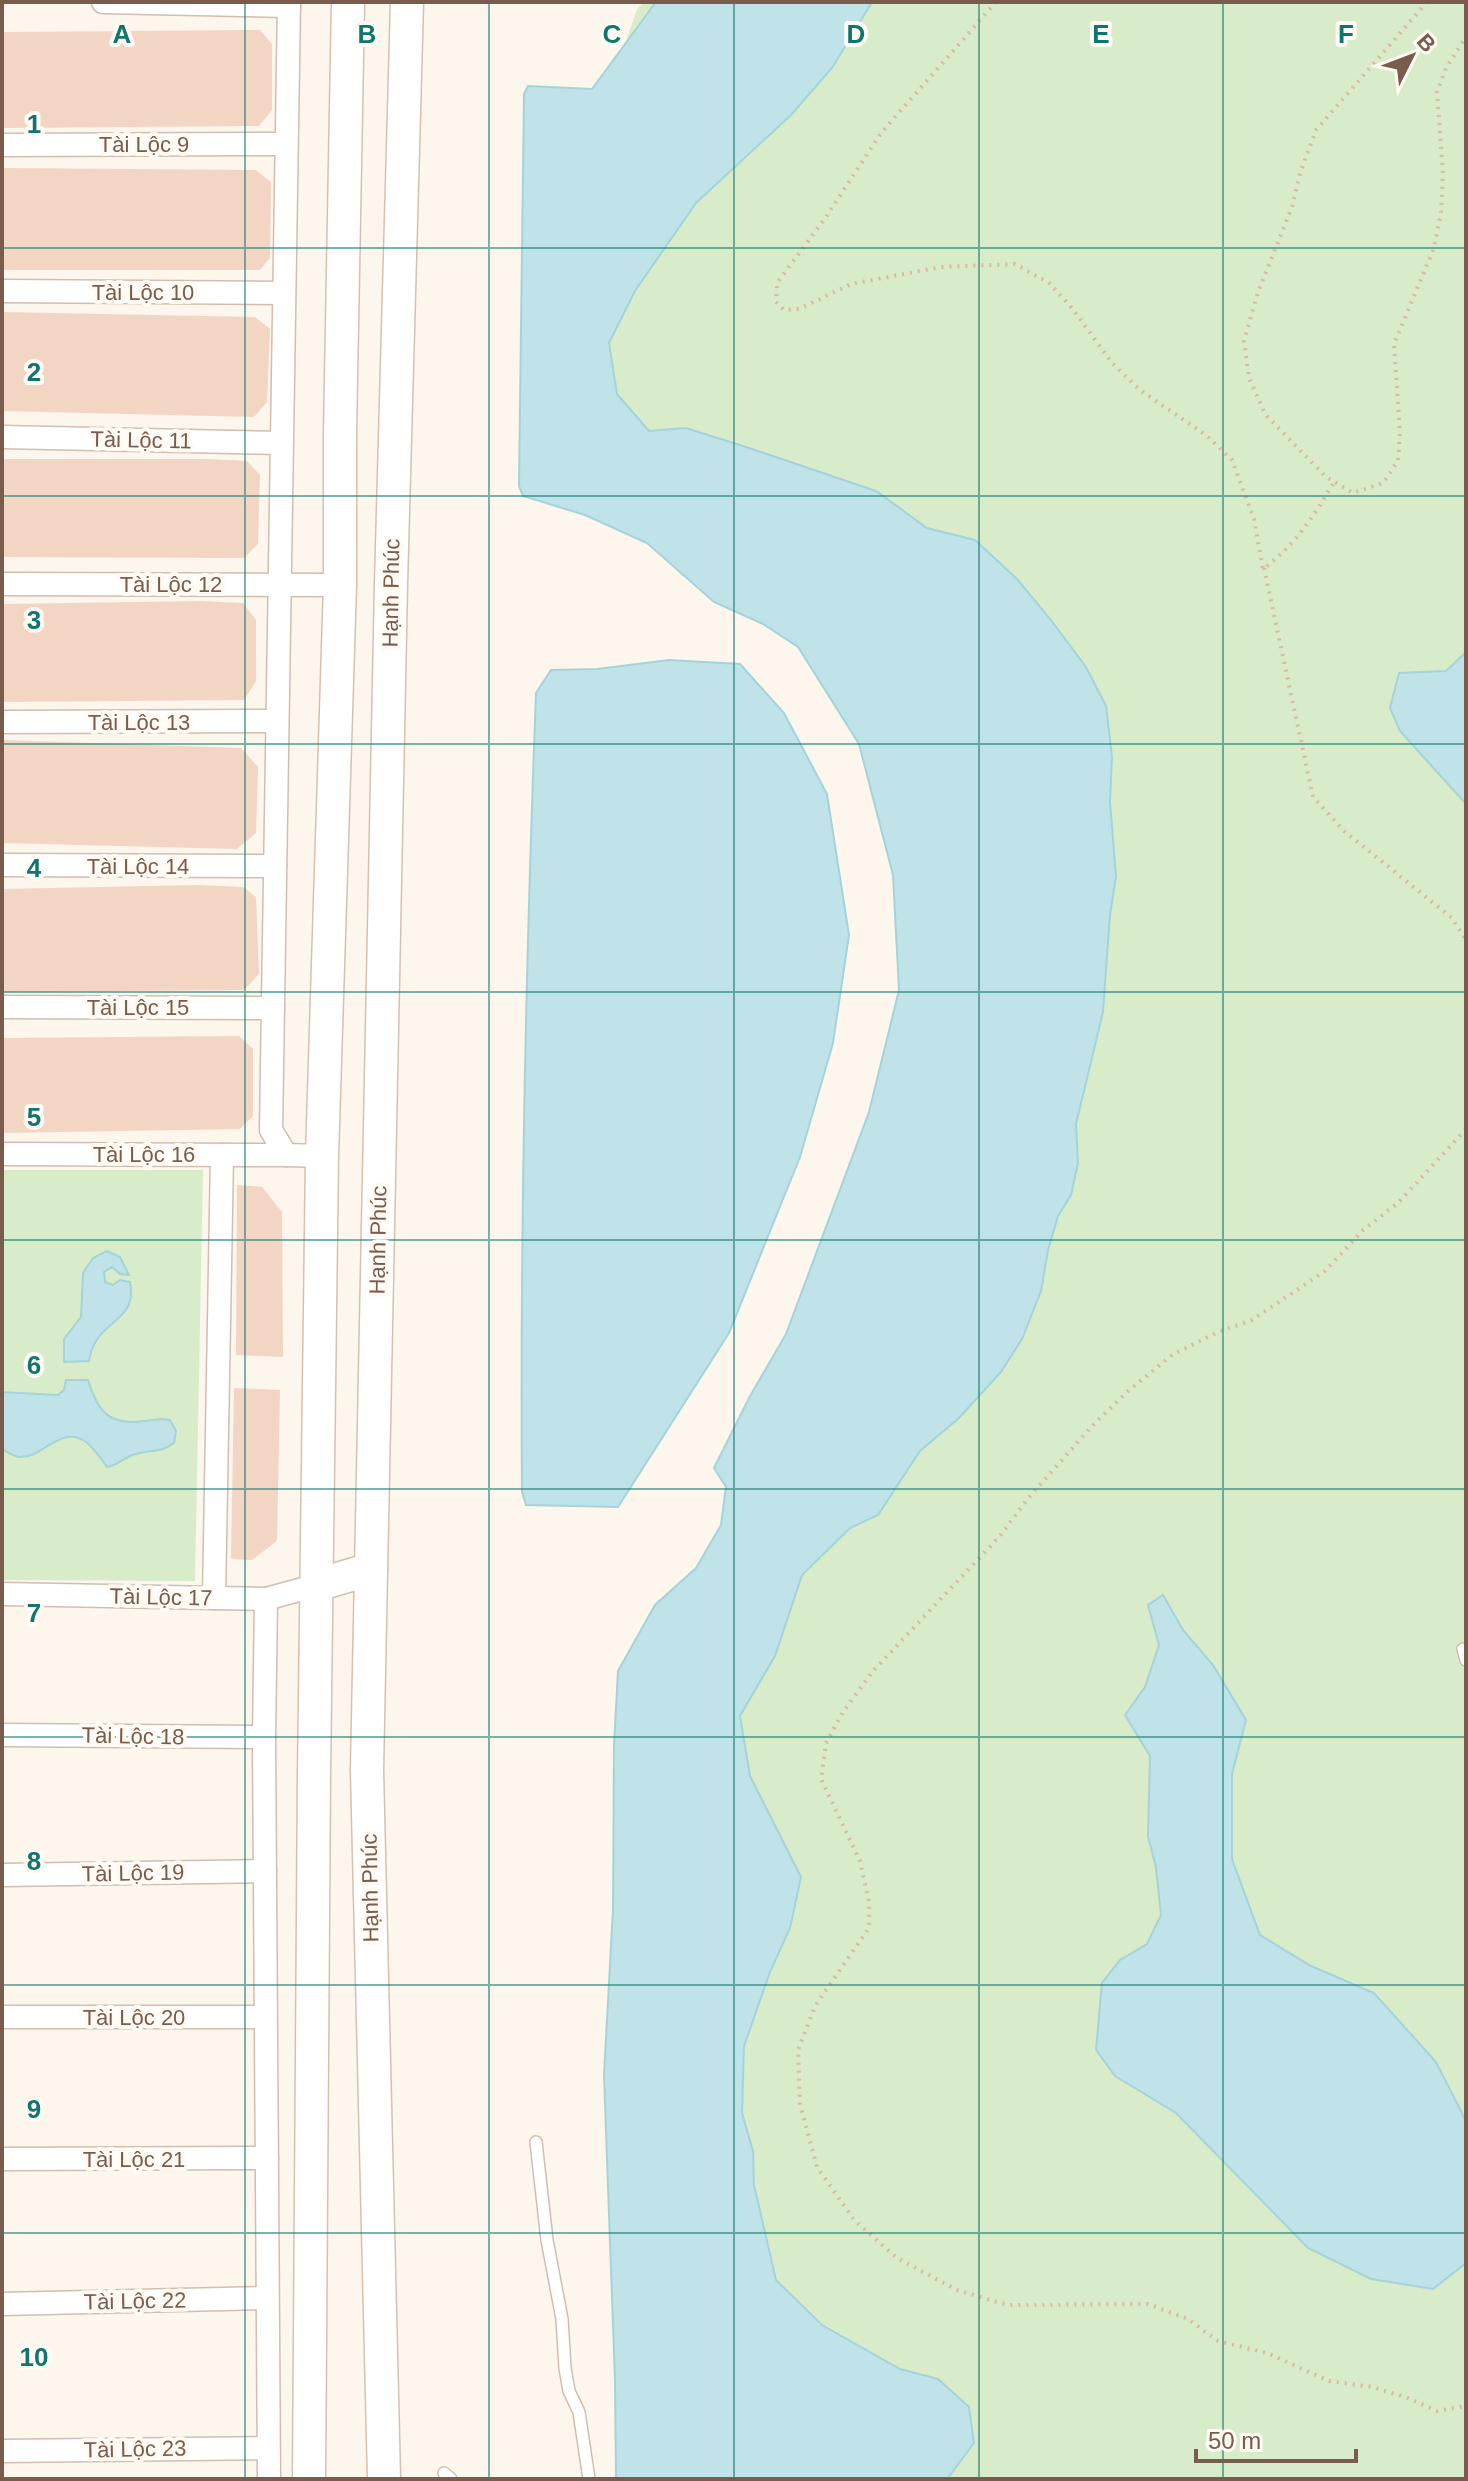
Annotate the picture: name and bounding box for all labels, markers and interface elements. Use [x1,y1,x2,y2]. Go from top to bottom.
north arrow [1372,16,1452,96]
text: A [113,19,132,49]
text: B [358,19,376,49]
text: C [603,19,622,49]
text: D [847,19,865,49]
text: E [1092,19,1110,49]
text: F [1338,19,1354,49]
text: B [1412,29,1441,57]
text: 1 [27,109,41,139]
street label: Tài Lộc 9 [99,132,189,157]
street label: Tài Lộc 10 [92,280,194,305]
text: 2 [27,357,41,387]
street label: Tài Lộc 11 [90,427,192,453]
street label: Hạnh Phúc [378,538,404,648]
street label: Tài Lộc 12 [120,572,222,597]
text: 3 [27,605,41,635]
street label: Tài Lộc 13 [88,710,190,735]
text: 4 [27,853,42,883]
street label: Tài Lộc 14 [87,854,189,879]
street label: Tài Lộc 15 [87,995,189,1020]
text: 5 [27,1102,41,1132]
street label: Tài Lộc 16 [93,1142,195,1167]
street label: Hạnh Phúc [365,1185,391,1295]
text: 6 [27,1350,41,1380]
street label: Tài Lộc 17 [109,1584,213,1610]
text: 7 [27,1598,41,1628]
street label: Tài Lộc 18 [81,1723,185,1749]
street label: Hạnh Phúc [357,1833,383,1943]
text: 8 [27,1846,41,1876]
street label: Tài Lộc 19 [81,1860,185,1886]
street label: Tài Lộc 20 [83,2005,185,2030]
text: 9 [27,2094,41,2124]
street label: Tài Lộc 21 [83,2147,185,2172]
street label: Tài Lộc 22 [83,2288,187,2314]
text: 10 [20,2342,48,2372]
scale bar [1196,2413,1356,2463]
text: 50 m [1208,2427,1261,2454]
street label: Tài Lộc 23 [83,2436,187,2462]

